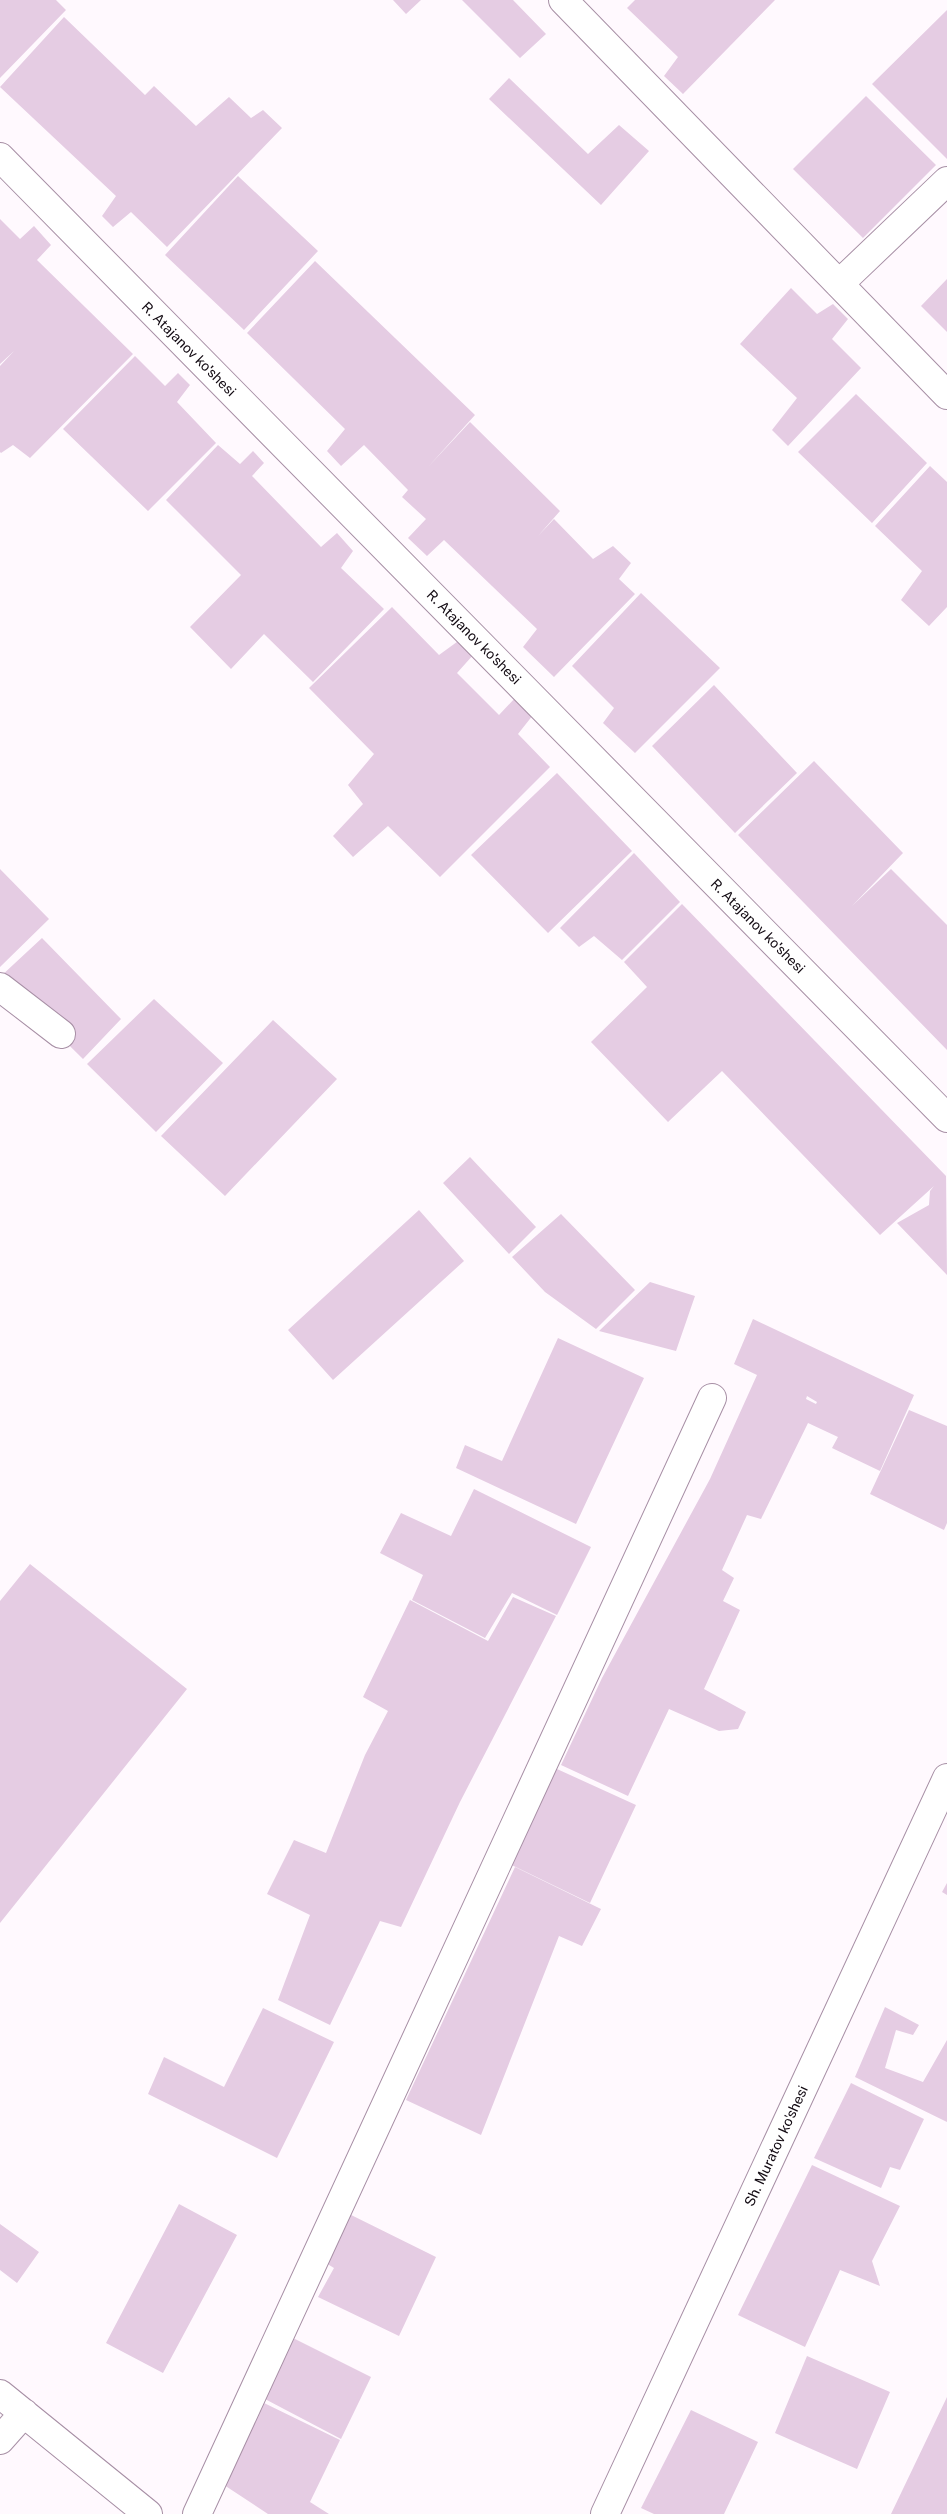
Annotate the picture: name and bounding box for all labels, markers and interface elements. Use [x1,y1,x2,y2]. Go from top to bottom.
street label: R. Atajanov ko'shesi [139,299,239,399]
street label: R. Atajanov ko'shesi [424,587,524,687]
street label: R. Atajanov ko'shesi [708,876,808,976]
street label: Sh. Muratov ko'shesi [741,2083,811,2209]

